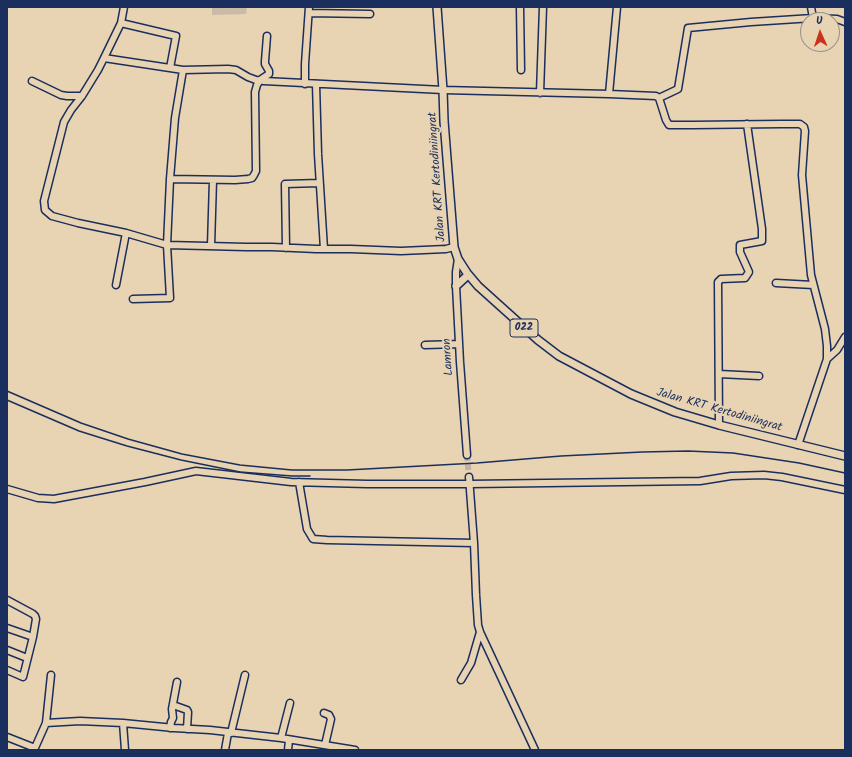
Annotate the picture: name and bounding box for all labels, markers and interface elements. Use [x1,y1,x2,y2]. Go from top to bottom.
north arrow [800,12,840,52]
text: U [816,12,823,30]
street label: Jalan KRT Kertodiniingrat [426,112,450,242]
road number: 022 [510,319,538,337]
street label: Lamron [441,338,457,376]
street label: Jalan KRT Kertodiniingrat [654,386,784,436]

